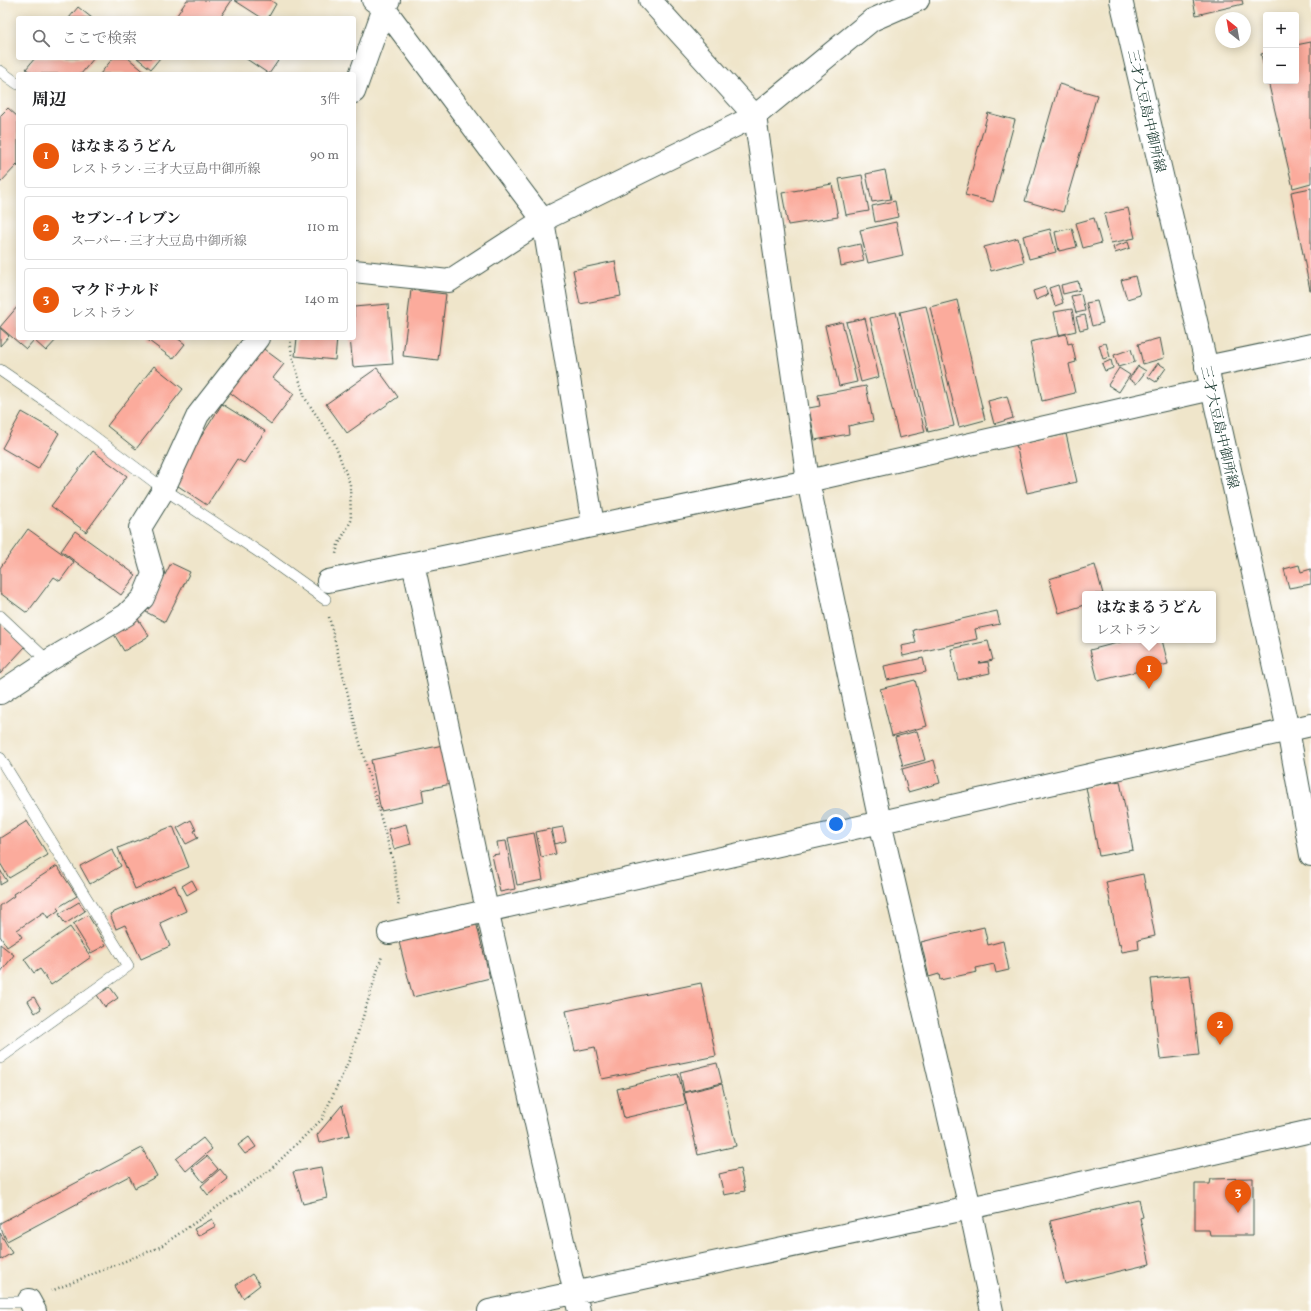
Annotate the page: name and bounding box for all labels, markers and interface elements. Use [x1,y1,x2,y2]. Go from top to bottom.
north arrow [1215,12,1251,48]
map controls [1263,12,1299,84]
button: + [1263,12,1299,48]
search box [16,16,356,60]
icon: search [30,27,52,49]
text: ここで検索 [62,29,137,50]
street label: 三才大豆島中御所線 [1122,48,1169,175]
button: − [1263,48,1299,84]
text: 周辺 [32,89,66,112]
text: 3件 [320,91,340,109]
text: はなまるうどん [71,137,176,158]
text: 1 [43,147,49,165]
text: 90 m [310,147,339,165]
text: レストラン · 三才大豆島中御所線 [71,161,260,179]
text: セブン-イレブン [71,209,181,230]
text: 2 [43,219,49,237]
text: 110 m [307,219,339,237]
text: スーパー · 三才大豆島中御所線 [71,233,246,251]
text: マクドナルド [71,281,160,302]
text: 3 [43,291,49,309]
text: 140 m [305,291,339,309]
text: レストラン [71,305,136,323]
street label: 三才大豆島中御所線 [1195,364,1242,491]
popup [1082,591,1216,643]
text: はなまるうどん [1096,598,1202,619]
text: レストラン [1096,622,1161,640]
pin: 1 [1136,656,1162,689]
your location [826,814,846,834]
pin: 2 [1207,1012,1233,1045]
pin: 3 [1225,1180,1251,1213]

